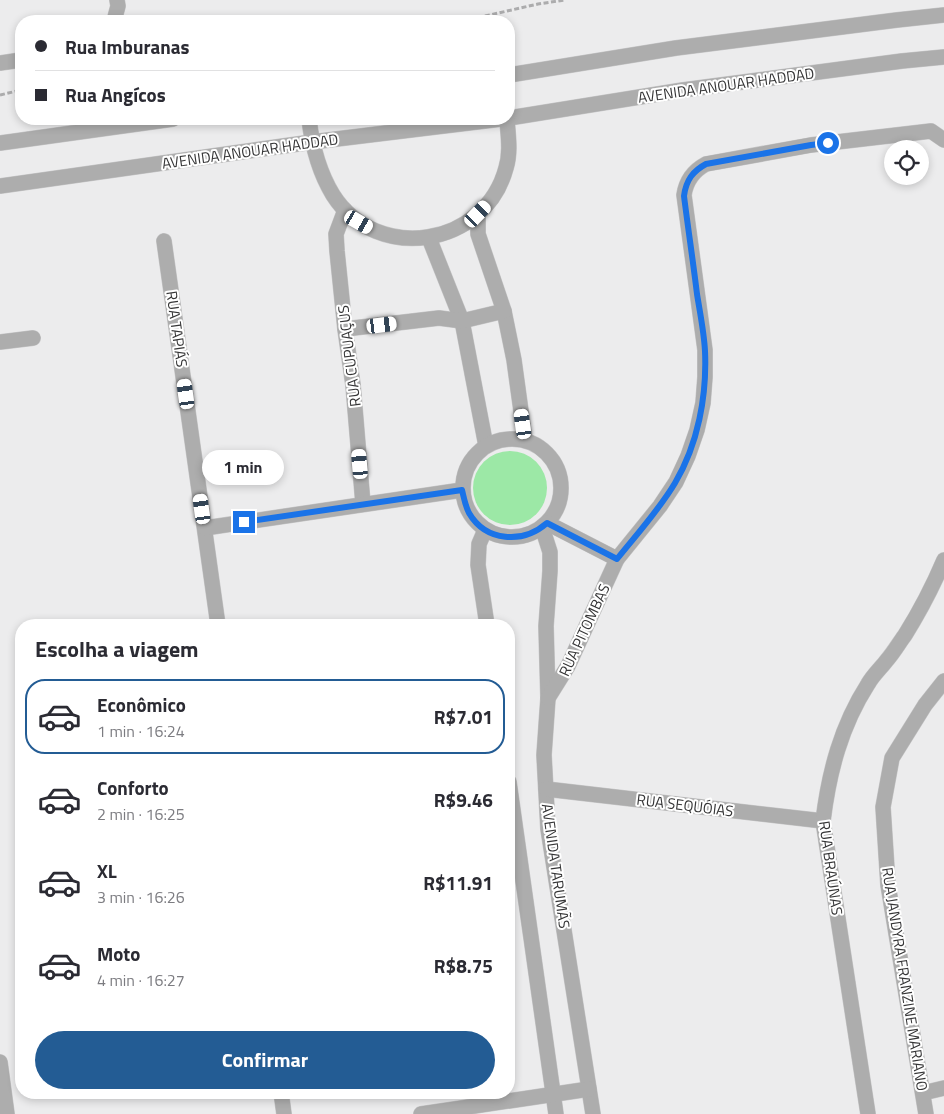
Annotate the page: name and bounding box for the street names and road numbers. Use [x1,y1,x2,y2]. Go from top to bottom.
street label: AVENIDA ANOUAR HADDAD [636,61,816,109]
street label: AVENIDA ANOUAR HADDAD [160,127,340,175]
street label: RUA TAPIÁS [160,289,194,369]
street label: RUA CUPUAÇUS [331,304,367,408]
street label: RUA PITOMBAS [552,580,616,680]
street label: RUA SEQUÓIAS [635,788,735,822]
street label: AVENIDA TARUMÃS [536,802,576,930]
street label: RUA BRAÚNAS [813,819,849,917]
street label: RUA JANDYRA FRANZINE MARIANO [876,866,934,1093]

